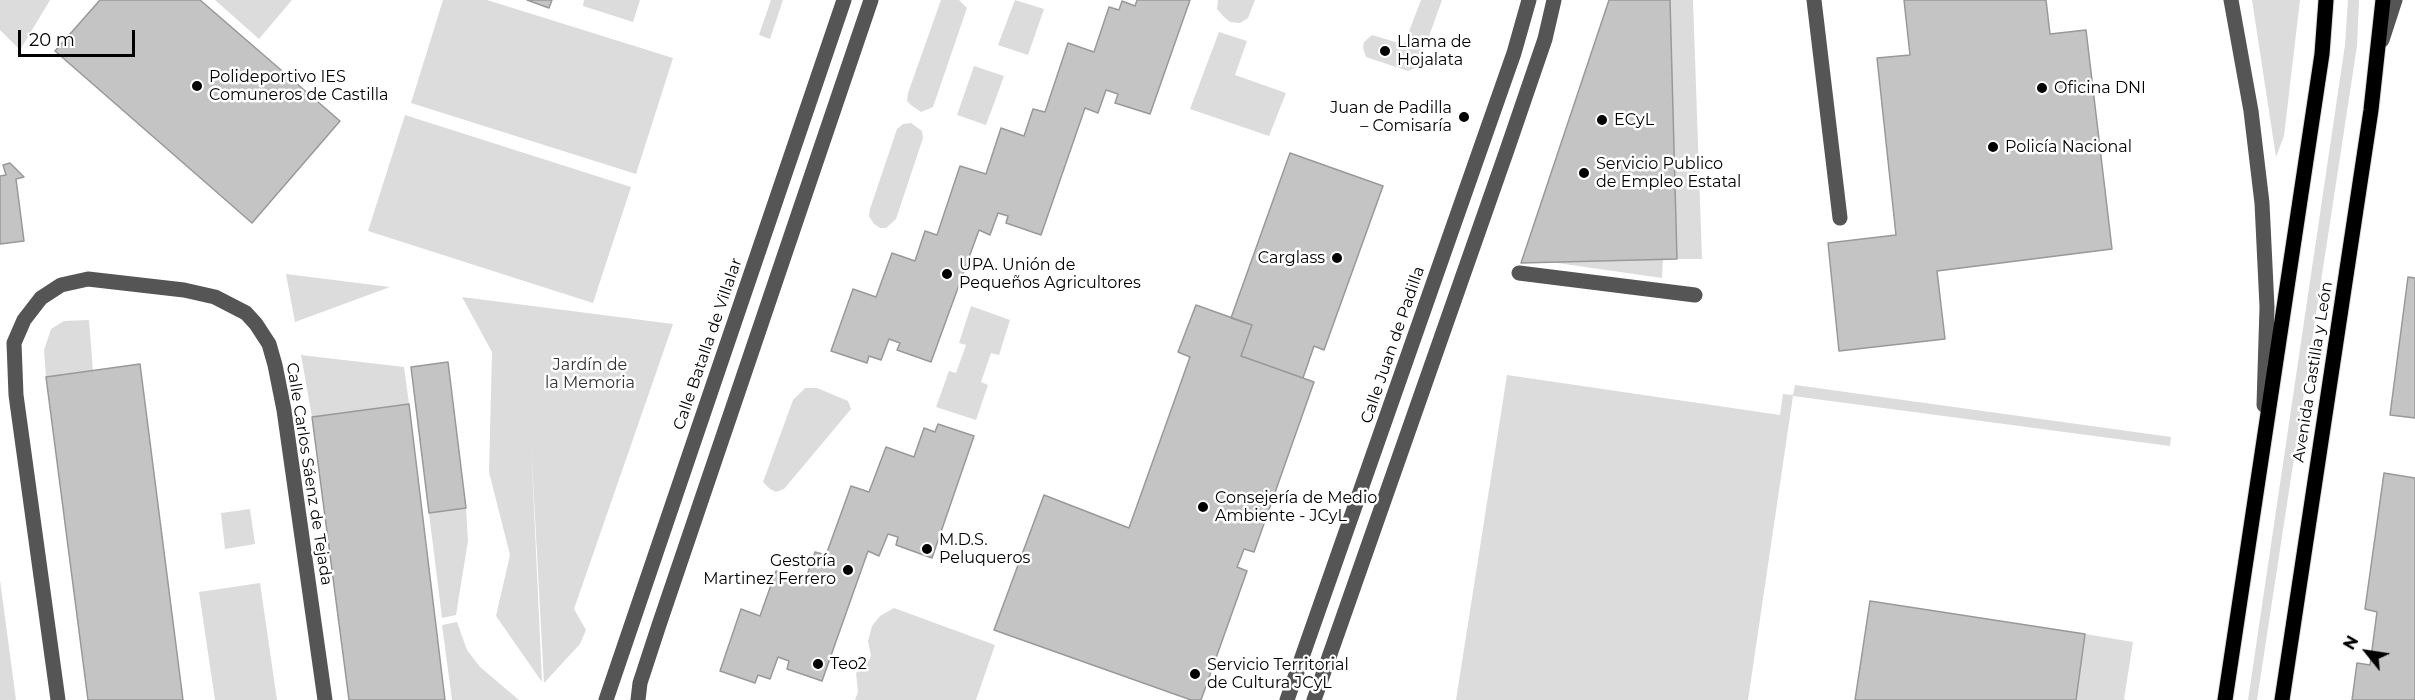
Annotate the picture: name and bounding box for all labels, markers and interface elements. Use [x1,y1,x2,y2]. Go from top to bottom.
scale bar [21,18,138,56]
text: 20 m [29,29,75,51]
place label: Llama de Hojalata [1397,32,1471,70]
marker: Llama de Hojalata [1378,44,1392,58]
place label: Polideportivo IES Comuneros de Castilla [209,67,388,105]
place label: Oficina DNI [2054,78,2146,98]
marker: Polideportivo IES Comuneros de Castilla [190,79,204,93]
marker: Oficina DNI [2035,81,2049,95]
place label: Juan de Padilla – Comisaría [1330,98,1452,136]
marker: Juan de Padilla – Comisaría [1457,110,1471,124]
place label: ECyL [1614,110,1654,130]
marker: ECyL [1595,113,1609,127]
place label: Policía Nacional [2005,137,2132,157]
marker: Policía Nacional [1986,140,2000,154]
place label: Servicio Publico de Empleo Estatal [1596,154,1741,192]
marker: Servicio Publico de Empleo Estatal [1577,166,1591,180]
place label: Carglass [1258,248,1325,268]
marker: Carglass [1330,251,1344,265]
place label: UPA. Unión de Pequeños Agricultores [959,255,1141,293]
street label: Calle Batalla de Villalar [670,256,746,432]
street label: Calle Juan de Padilla [1357,264,1429,426]
marker: UPA. Unión de Pequeños Agricultores [940,267,954,281]
street label: Avenida Castilla y León [2289,280,2337,464]
park label: Jardín de la Memoria [545,355,635,393]
street label: Calle Carlos Sáenz de Tejada [282,361,336,587]
place label: Consejería de Medio Ambiente - JCyL [1215,488,1377,526]
marker: Consejería de Medio Ambiente - JCyL [1196,500,1210,514]
place label: M.D.S. Peluqueros [939,530,1030,568]
marker: M.D.S. Peluqueros [920,542,934,556]
place label: Gestoría Martinez Ferrero [703,551,836,589]
marker: Gestoría Martinez Ferrero [841,563,855,577]
north arrow [2337,622,2397,682]
text: N [2340,632,2362,653]
place label: Teo2 [830,654,867,674]
place label: Servicio Territorial de Cultura JCyL [1207,655,1349,693]
marker: Teo2 [811,657,825,671]
marker: Servicio Territorial de Cultura JCyL [1188,667,1202,681]

